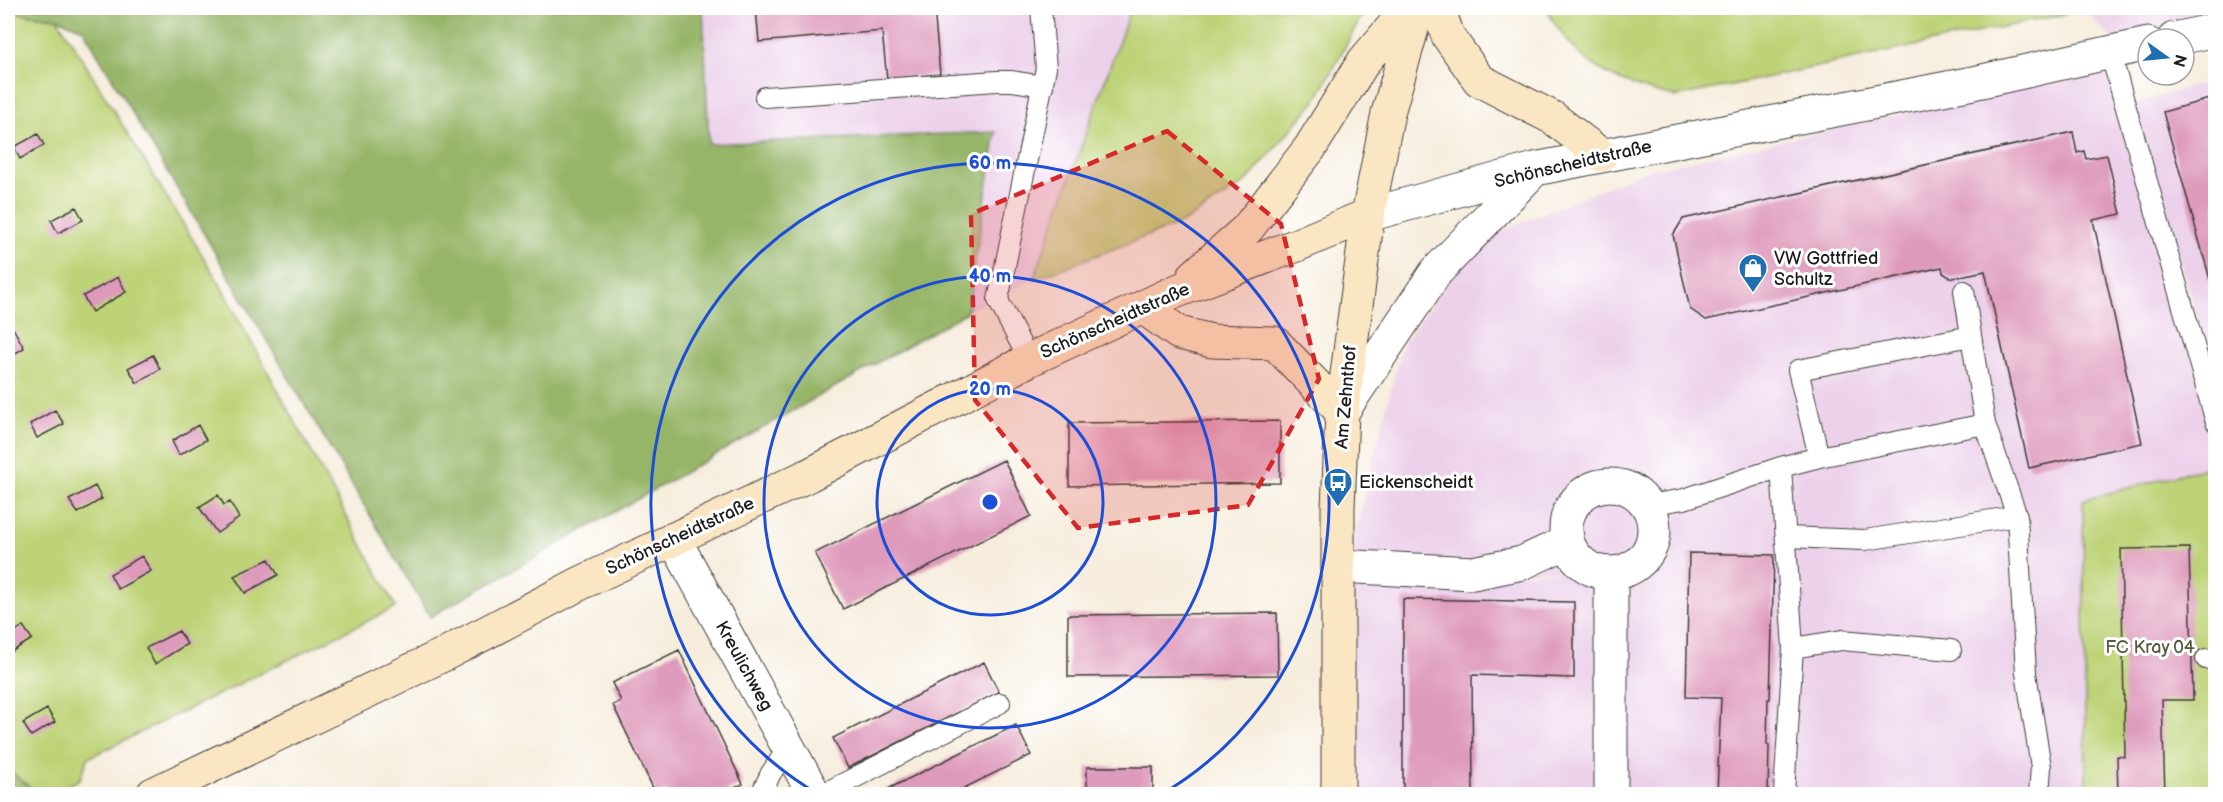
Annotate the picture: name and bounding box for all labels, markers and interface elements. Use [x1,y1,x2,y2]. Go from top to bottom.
north arrow [2136,27,2196,87]
text: N [2168,52,2190,69]
street label: Schönscheidtstraße [1492,136,1654,192]
text: 60 m [969,153,1011,174]
place label: VW Gottfried Schultz [1774,248,1878,290]
shop icon: VW Gottfried Schultz [1737,252,1769,294]
text: 40 m [969,266,1011,287]
street label: Schönscheidtstraße [1037,278,1193,363]
street label: Am Zehnthof [1331,344,1361,450]
text: 20 m [969,379,1011,400]
bus stop icon: Eickenscheidt [1322,466,1354,508]
place label: Eickenscheidt [1359,472,1474,493]
street label: Schönscheidtstraße [603,492,758,580]
centre of rings [980,492,1000,512]
street label: Kreulichweg [711,618,777,714]
park label: FC Kray 04 [2105,637,2195,658]

